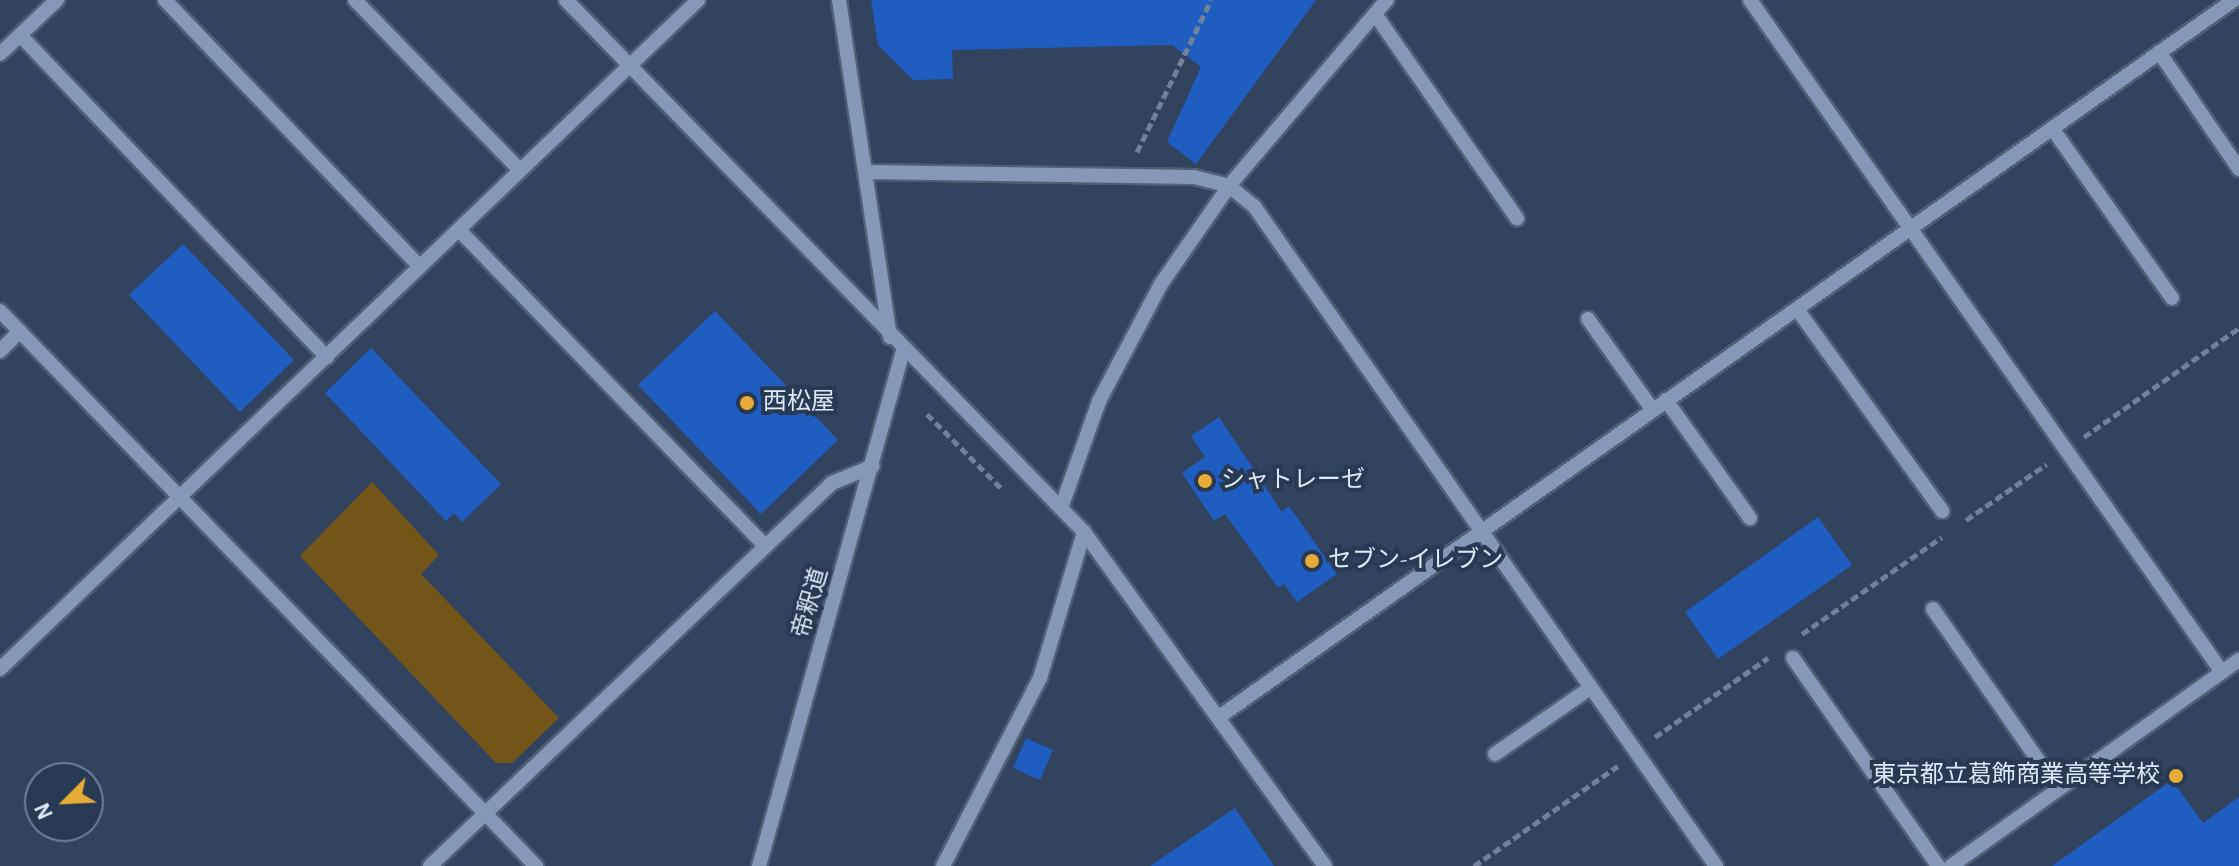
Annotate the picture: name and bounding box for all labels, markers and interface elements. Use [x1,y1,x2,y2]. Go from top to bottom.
place label: 西松屋 [763,389,835,417]
marker: 西松屋 [738,394,756,412]
place label: シャトレーゼ [1221,467,1365,495]
marker: シャトレーゼ [1196,472,1214,490]
place label: セブン-イレブン [1328,547,1503,575]
marker: セブン-イレブン [1303,552,1321,570]
street label: 帝釈道 [787,564,835,642]
north arrow [24,762,104,842]
place label: 東京都立葛飾商業高等学校 [1872,762,2160,790]
marker: 東京都立葛飾商業高等学校 [2167,767,2185,785]
text: N [31,799,57,822]

